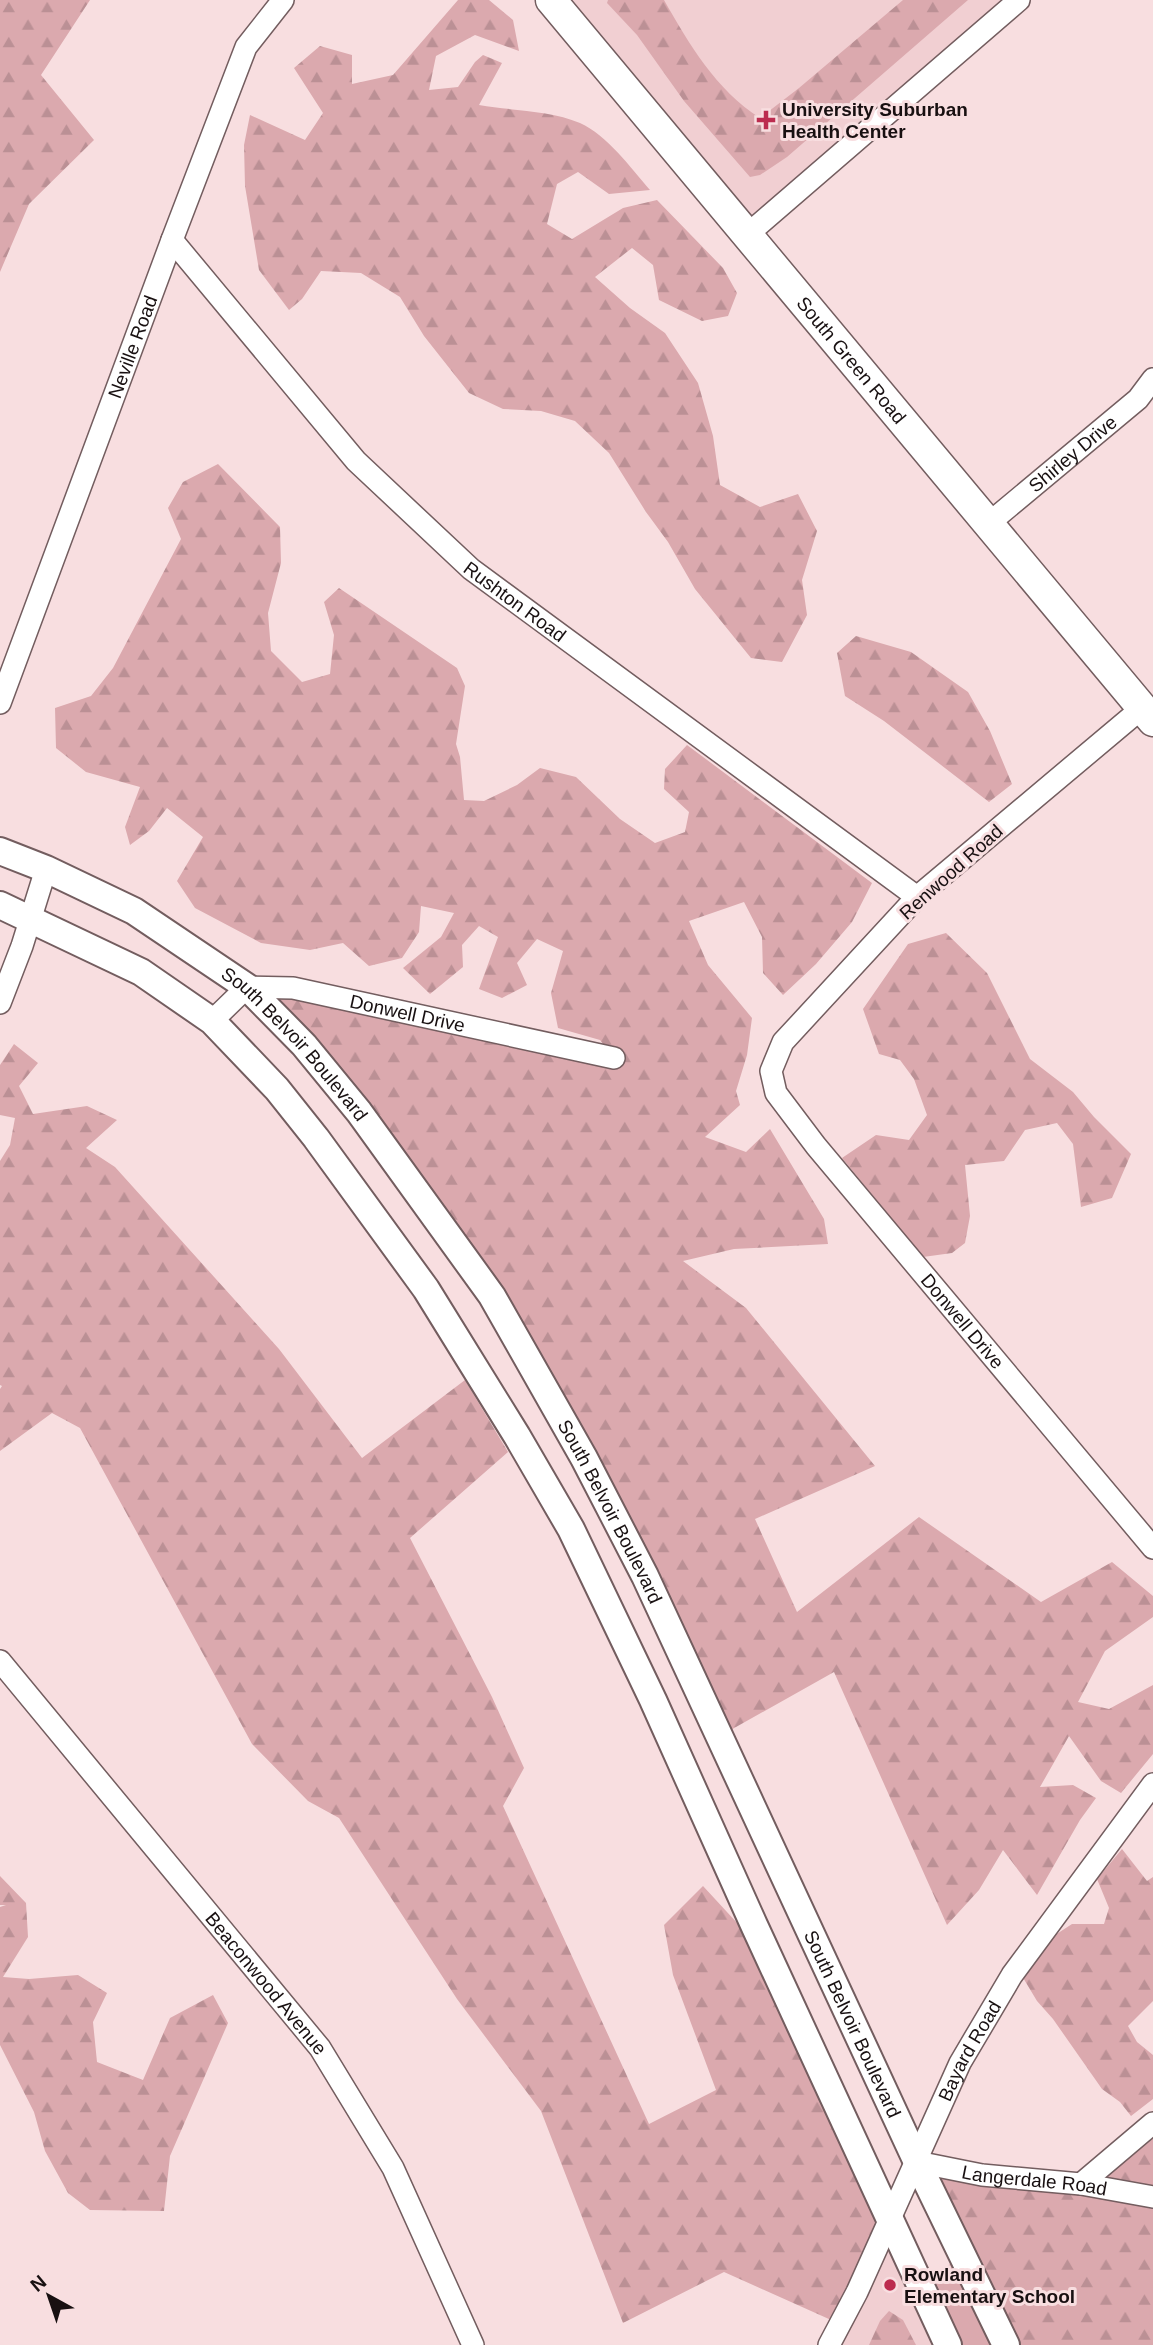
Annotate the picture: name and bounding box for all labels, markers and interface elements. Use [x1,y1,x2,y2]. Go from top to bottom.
place label: University Suburban Health Center [782,99,968,142]
marker: University Suburban Health Center [756,110,776,130]
street label: South Green Road [793,292,910,428]
street label: Neville Road [104,293,161,401]
street label: Shirley Drive [1024,411,1121,496]
street label: Rushton Road [460,557,570,646]
street label: Renwood Road [895,820,1007,924]
street label: South Belvoir Boulevard [218,963,372,1125]
street label: Donwell Drive [348,990,467,1036]
street label: Donwell Drive [917,1269,1008,1373]
street label: South Belvoir Boulevard [554,1416,667,1607]
street label: Beaconwood Avenue [201,1908,331,2059]
street label: South Belvoir Boulevard [800,1927,905,2121]
street label: Bayard Road [934,1997,1005,2104]
street label: Langerdale Road [960,2161,1109,2199]
north arrow [14,2261,84,2331]
place label: Rowland Elementary School [904,2264,1075,2307]
text: N [26,2271,50,2296]
marker: Rowland Elementary School [882,2277,898,2293]

